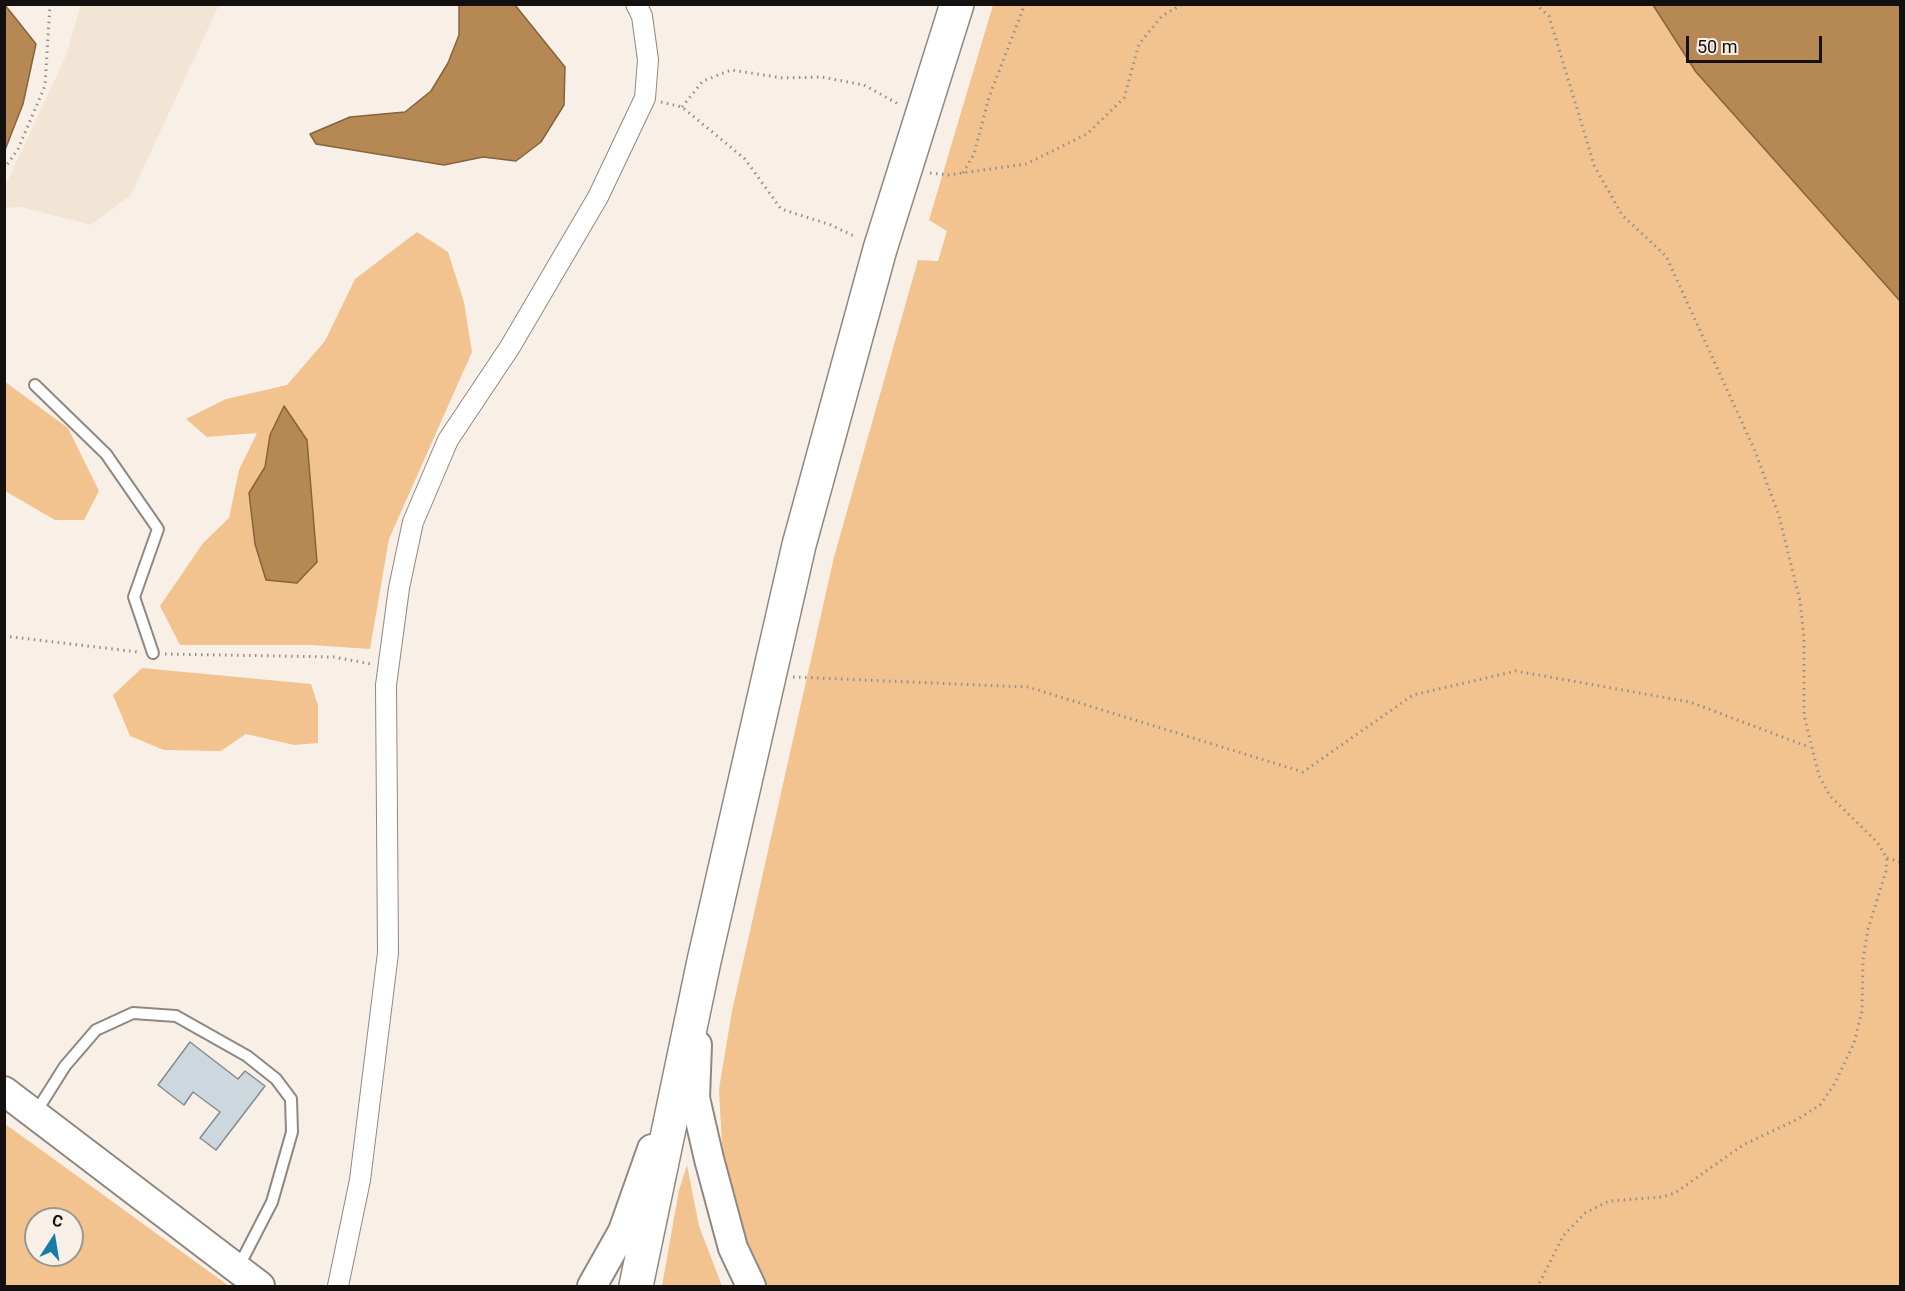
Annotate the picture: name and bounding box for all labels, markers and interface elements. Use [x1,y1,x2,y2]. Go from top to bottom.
scale bar [1689,24,1826,62]
text: 50 m [1697,36,1737,57]
north arrow [24,1207,84,1267]
text: С [50,1210,65,1231]

